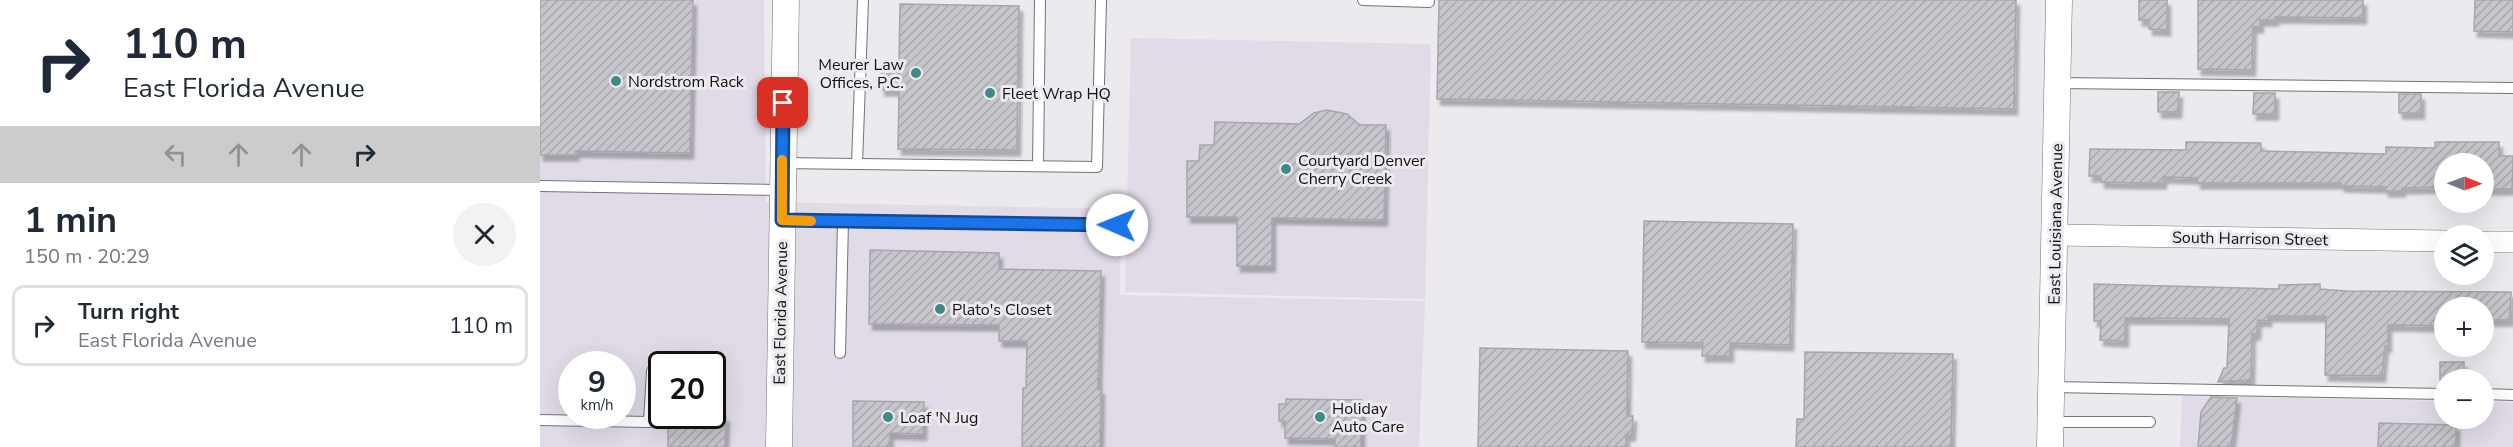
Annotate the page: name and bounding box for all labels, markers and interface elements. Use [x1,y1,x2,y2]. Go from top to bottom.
text: 110 m [123,16,247,73]
icon: right [24,24,102,102]
place label: Meurer Law Offices, P.C. [818,54,905,94]
marker: Meurer Law Offices, P.C. [909,66,923,80]
text: East Florida Avenue [123,70,365,107]
place label: Nordstrom Rack [628,71,745,93]
marker: Nordstrom Rack [609,74,623,88]
pin [757,77,808,128]
place label: Fleet Wrap HQ [1002,83,1111,105]
icon: arrive [766,86,799,119]
marker: Fleet Wrap HQ [983,86,997,100]
icon: left [159,138,192,171]
icon: ahead [222,138,255,171]
icon: ahead [285,138,318,171]
icon: right [348,138,381,171]
street label: East Louisiana Avenue [2044,143,2068,305]
place label: Courtyard Denver Cherry Creek [1298,150,1426,190]
north arrow [2434,153,2494,213]
map controls [2434,153,2494,429]
marker: Courtyard Denver Cherry Creek [1279,162,1293,176]
position arrow [1085,193,1149,257]
text: 1 min [24,196,117,245]
button: close [453,203,516,266]
button: layers [2434,225,2494,285]
street label: South Harrison Street [2172,227,2328,251]
street label: East Florida Avenue [769,241,793,385]
text: 150 m · 20:29 [24,243,150,270]
text: Turn right [78,297,179,327]
button: + [2434,297,2494,357]
place label: Plato's Closet [952,299,1052,321]
marker: Plato's Closet [933,302,947,316]
icon: right [27,309,60,342]
text: 110 m [449,311,513,341]
text: East Florida Avenue [78,327,257,354]
speed limit sign: 20 [648,351,726,429]
text: 9 [588,362,606,403]
button: − [2434,369,2494,429]
text: km/h [580,395,614,415]
place label: Holiday Auto Care [1332,398,1404,438]
place label: Loaf 'N Jug [900,407,978,429]
marker: Loaf 'N Jug [881,410,895,424]
marker: Holiday Auto Care [1313,410,1327,424]

